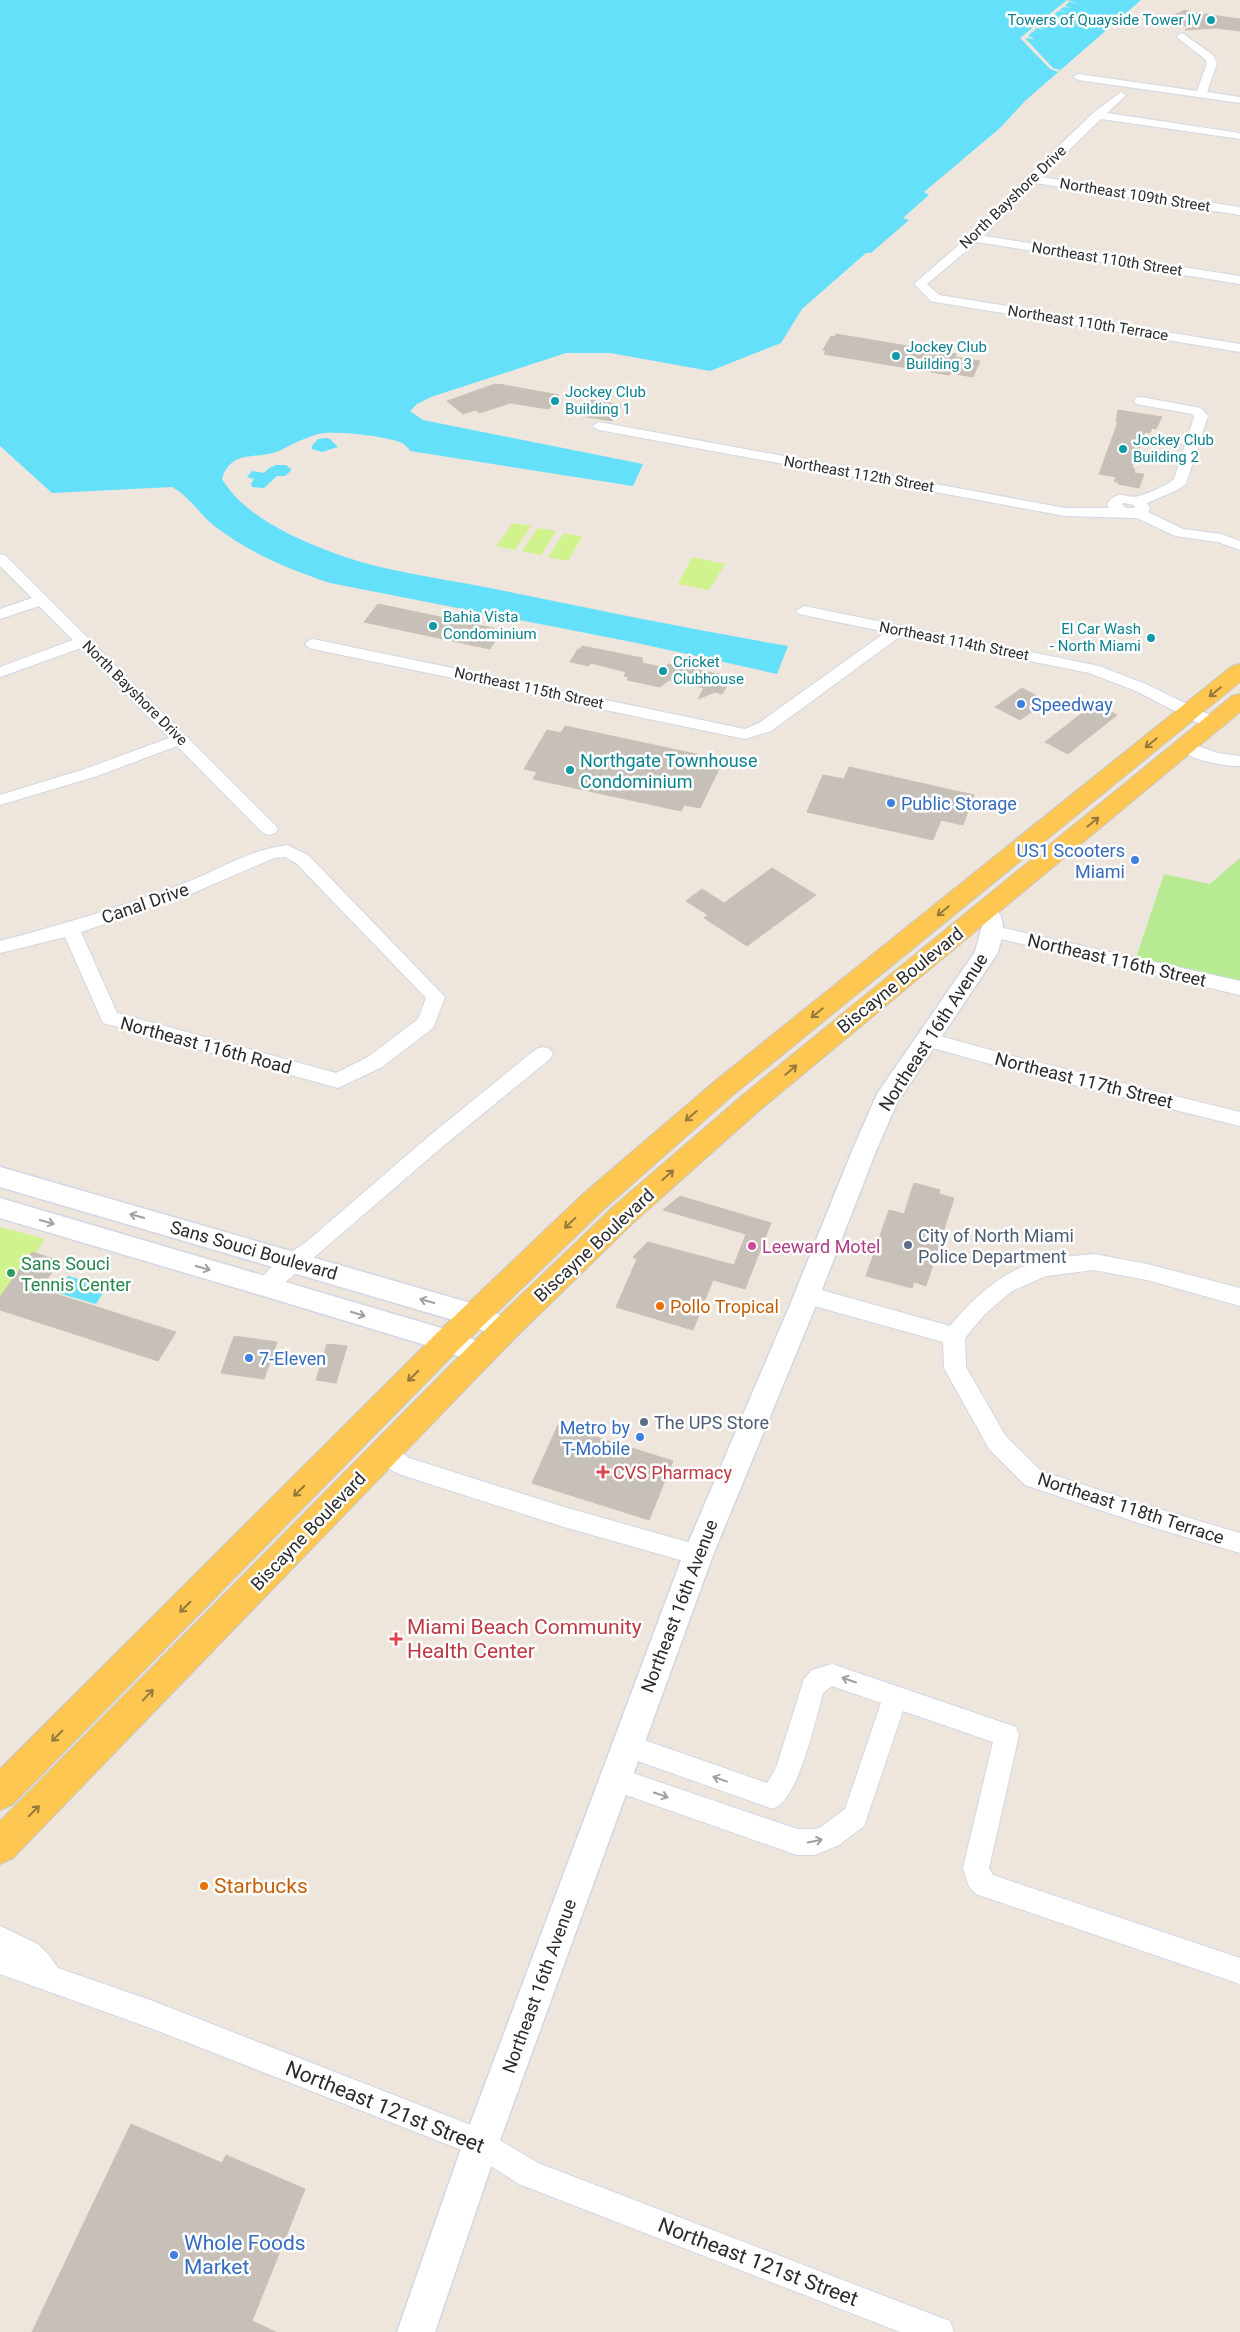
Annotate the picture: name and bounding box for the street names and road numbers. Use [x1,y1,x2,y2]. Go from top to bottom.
street label: North Bayshore Drive [956,142,1070,252]
street label: Northeast 109th Street [1058,174,1212,216]
street label: Northeast 110th Street [1030,238,1184,280]
street label: Northeast 110th Terrace [1006,301,1170,345]
street label: Northeast 112th Street [783,452,936,496]
street label: Northeast 114th Street [878,618,1030,664]
street label: North Bayshore Drive [79,637,191,749]
street label: Northeast 115th Street [453,663,605,713]
street label: Canal Drive [99,878,191,928]
street label: Biscayne Boulevard [833,923,967,1037]
street label: Northeast 116th Street [1026,929,1208,991]
street label: Northeast 16th Avenue [874,949,992,1115]
street label: Northeast 116th Road [118,1012,294,1078]
street label: Northeast 117th Street [993,1048,1175,1112]
street label: Biscayne Boulevard [530,1184,658,1306]
street label: Sans Souci Boulevard [168,1216,340,1284]
street label: Biscayne Boulevard [246,1468,370,1594]
street label: Northeast 118th Terrace [1035,1468,1227,1548]
street label: Northeast 16th Avenue [636,1516,722,1696]
street label: Northeast 16th Avenue [498,1896,580,2076]
street label: Northeast 121st Street [282,2056,488,2158]
street label: Northeast 121st Street [655,2213,861,2311]

